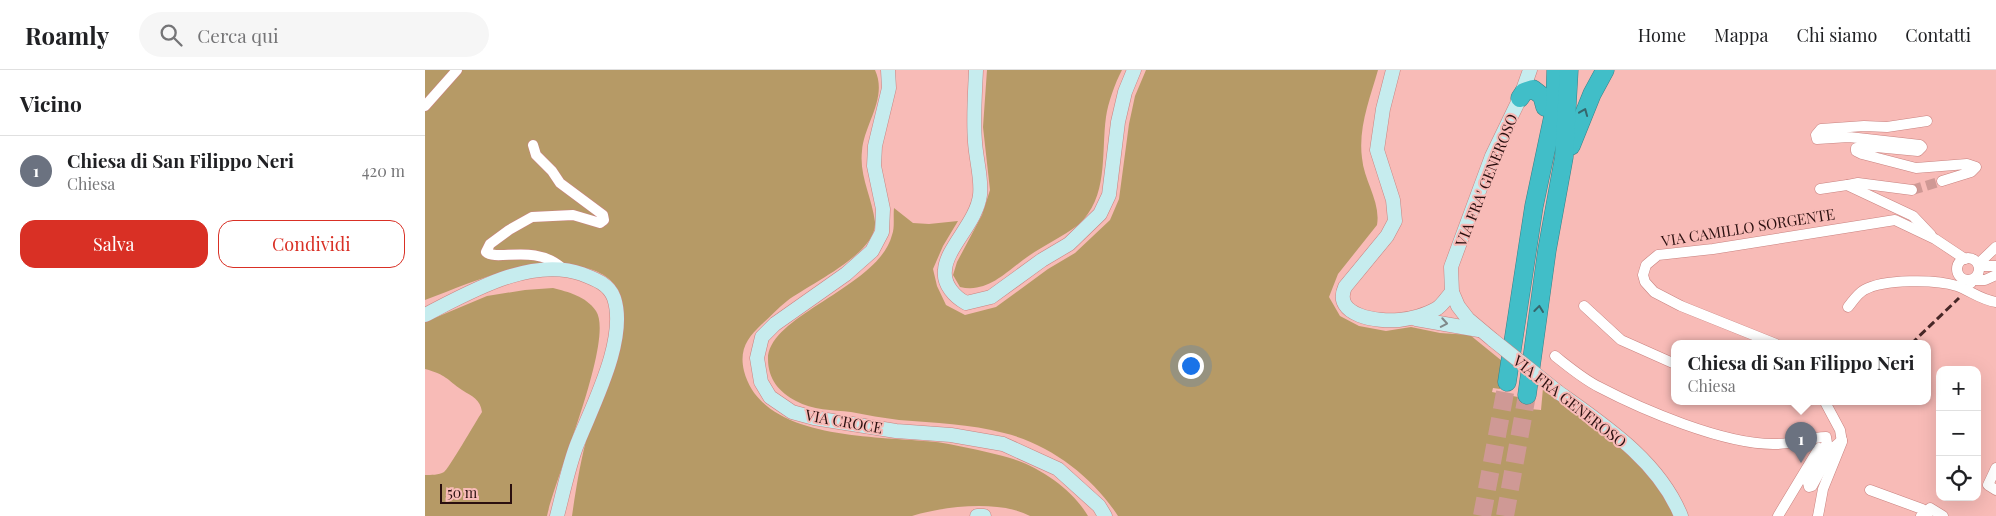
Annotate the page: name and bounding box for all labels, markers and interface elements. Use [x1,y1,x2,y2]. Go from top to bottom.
search box [139,12,489,57]
text: Roamly [25,19,109,51]
icon: search [157,21,185,49]
text: Cerca qui [197,22,279,48]
text: Home [1638,23,1686,47]
text: Mappa [1714,23,1769,47]
text: Chi siamo [1797,23,1877,47]
text: Contatti [1905,23,1971,47]
text: Vicino [20,89,82,117]
one-way arrow [1578,108,1588,117]
street label: VIA FRA' GENEROSO [1450,111,1522,250]
text: Chiesa di San Filippo Neri [67,147,294,173]
text: 1 [33,160,39,181]
text: 420 m [362,160,405,181]
text: Chiesa [67,173,115,194]
street label: VIA CAMILLO SORGENTE [1659,203,1836,251]
button: Salva [20,220,208,268]
button: Condividi [218,220,405,268]
one-way arrow [1533,305,1543,313]
one-way arrow [1440,317,1449,327]
popup [1671,340,1931,405]
text: Chiesa di San Filippo Neri [1687,349,1915,375]
street label: VIA FRA GENEROSO [1508,350,1631,452]
your location [1178,353,1204,379]
map controls [1936,366,1981,501]
button: + [1936,366,1981,411]
text: Chiesa [1687,375,1736,396]
street label: VIA CROCE [803,404,884,438]
button: − [1936,411,1981,456]
pin: 1 [1785,422,1817,463]
button: locate [1936,456,1981,501]
scale bar [440,481,513,504]
text: 50 m [447,483,477,502]

